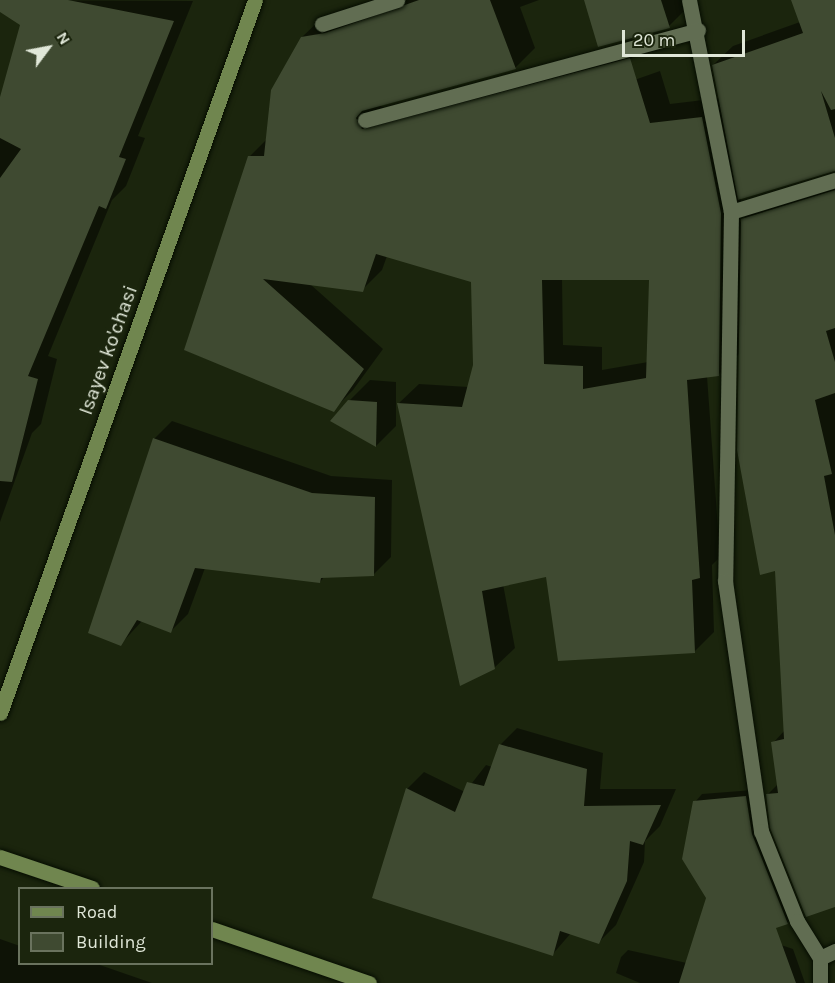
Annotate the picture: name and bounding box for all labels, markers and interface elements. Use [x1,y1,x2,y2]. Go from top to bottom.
north arrow [18,18,78,78]
scale bar [625,18,748,56]
text: N [53,28,75,48]
text: 20 m [633,29,675,51]
street label: Isayev ko'chasi [73,282,143,418]
legend [18,887,213,965]
text: Road [76,901,117,923]
text: Building [76,931,146,953]

